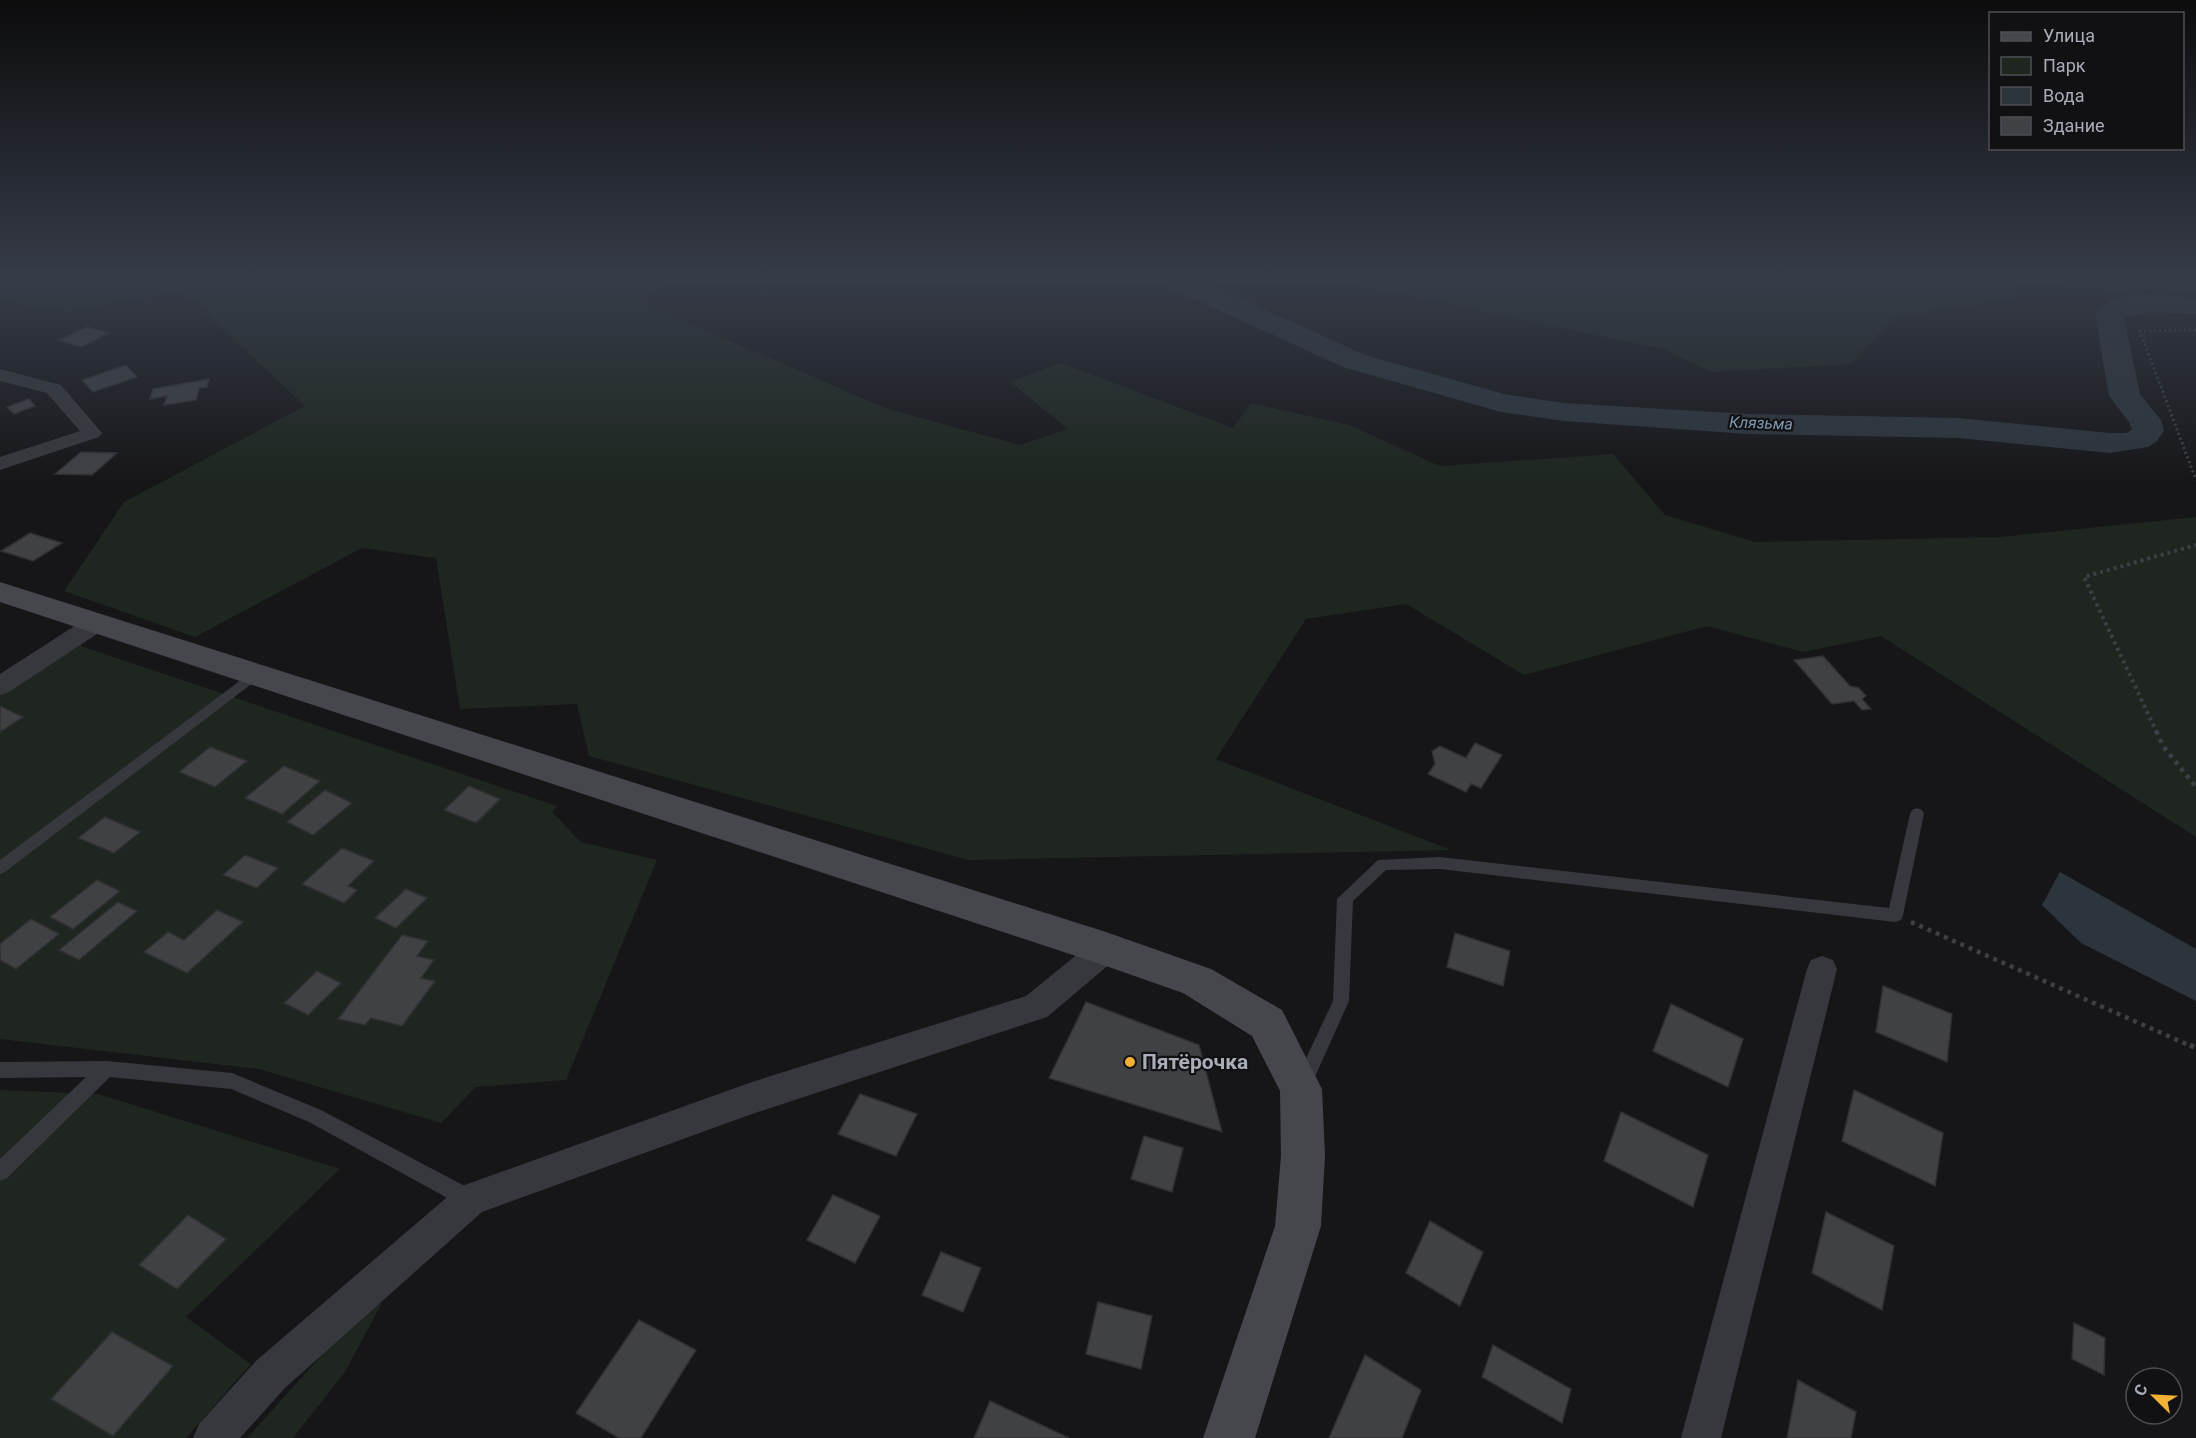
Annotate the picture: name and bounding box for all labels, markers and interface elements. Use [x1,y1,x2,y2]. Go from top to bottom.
legend [1989,12,2184,150]
text: Улица [2043,25,2095,46]
text: Парк [2043,55,2086,76]
text: Вода [2043,85,2085,106]
text: Здание [2043,115,2105,136]
water label: Клязьма [1729,412,1793,434]
place label: Пятёрочка [1142,1050,1248,1074]
marker: Пятёрочка [1123,1055,1137,1069]
north arrow [2124,1366,2184,1426]
text: С [2130,1381,2152,1399]

